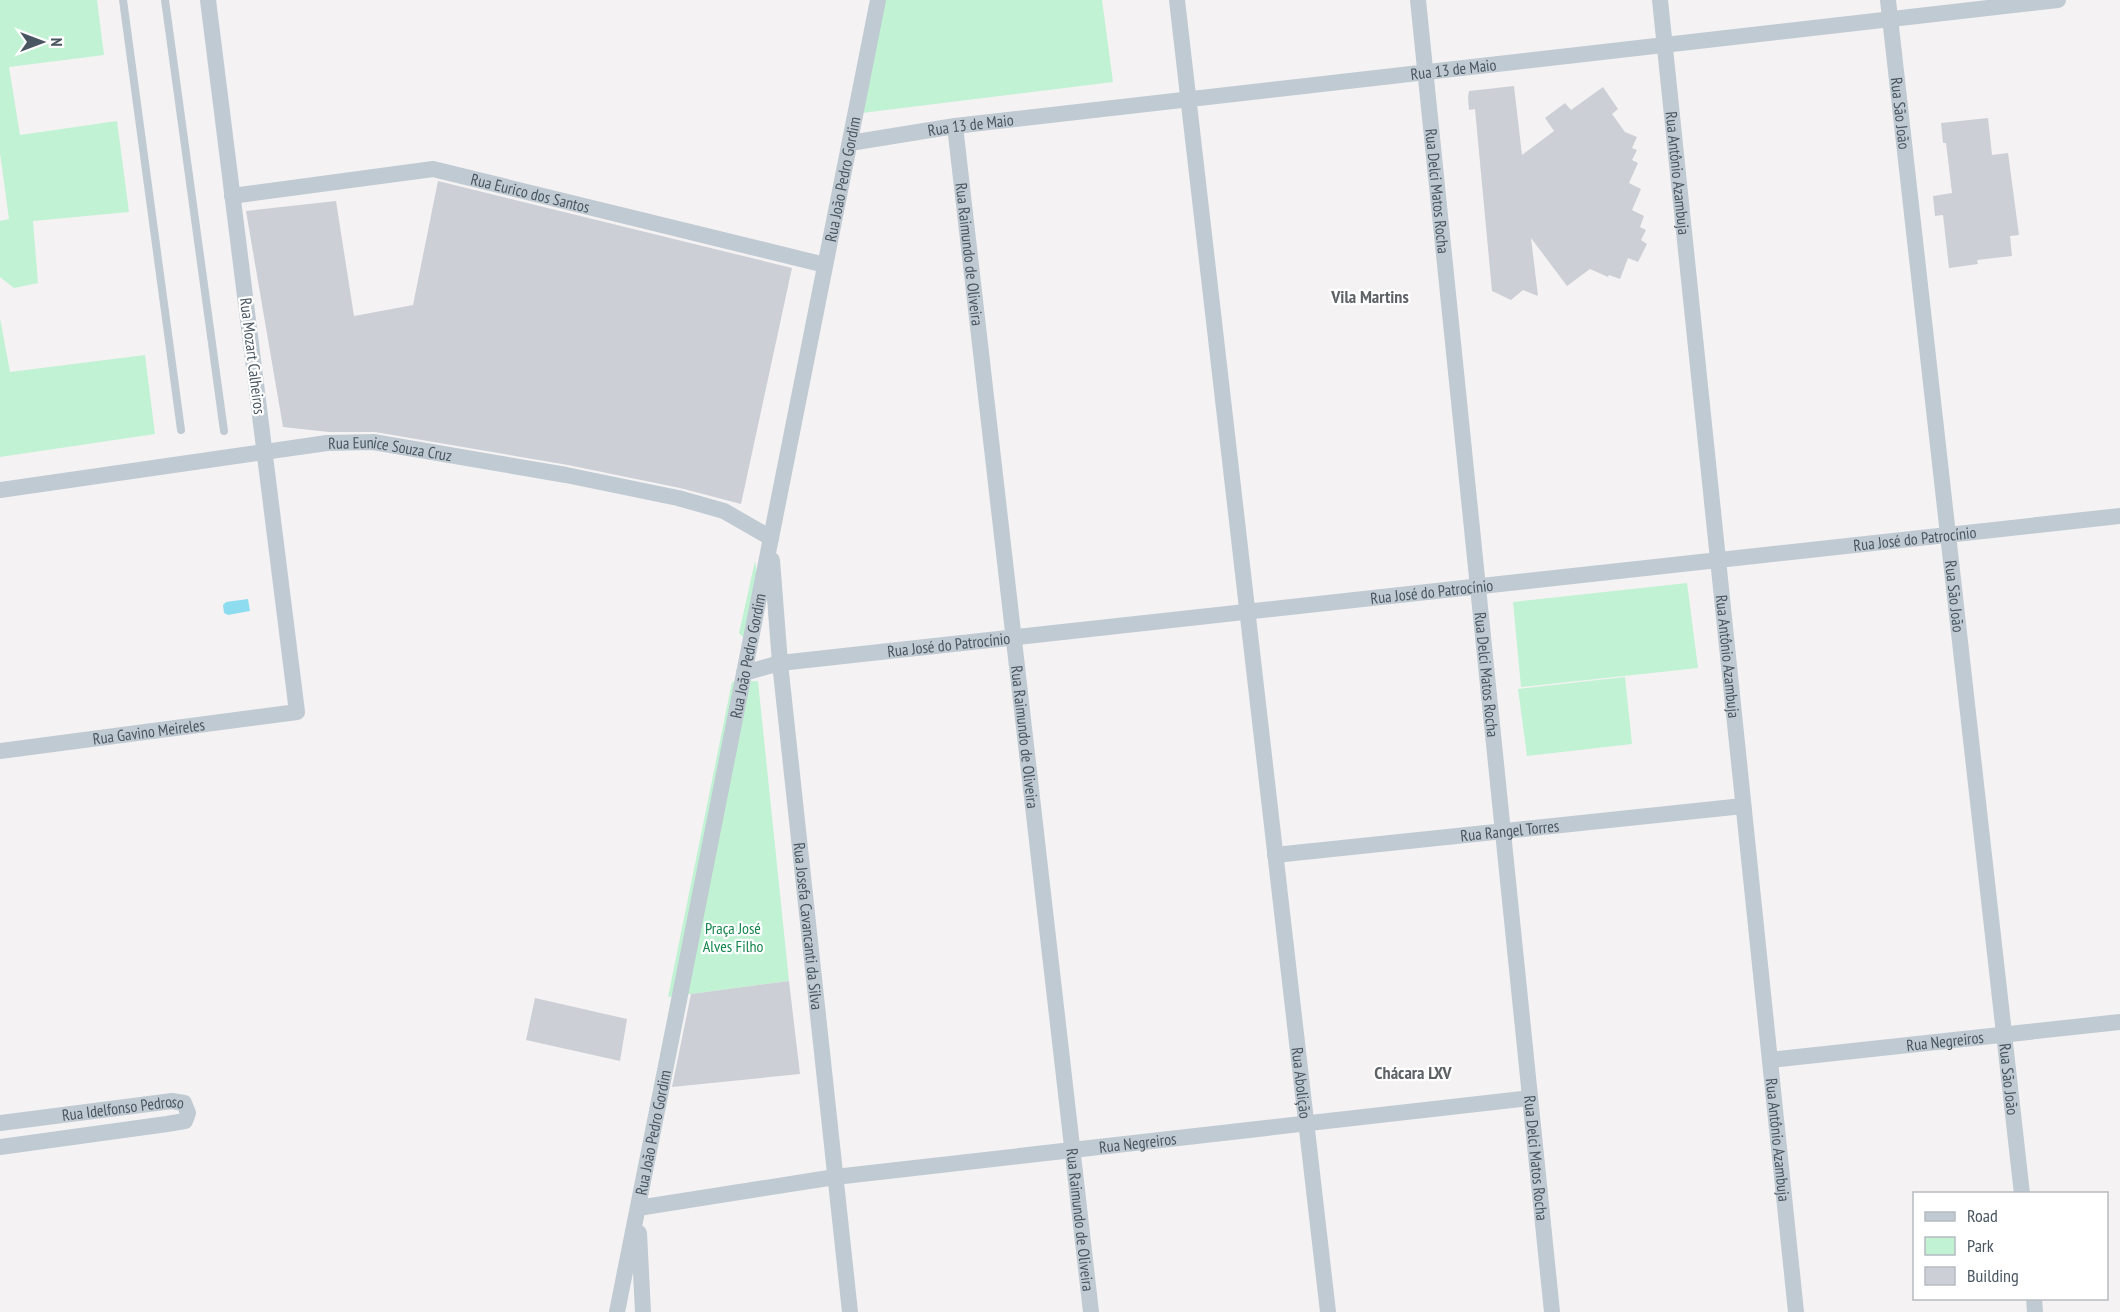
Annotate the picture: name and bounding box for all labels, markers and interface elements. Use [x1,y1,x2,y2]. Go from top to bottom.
north arrow [12,12,72,72]
text: N [47,38,67,46]
street label: Rua 13 de Maio [1409,54,1497,84]
street label: Rua São João [1887,76,1915,150]
street label: Rua 13 de Maio [926,109,1015,140]
street label: Rua Antônio Azambuja [1662,110,1694,236]
street label: Rua João Pedro Gordim [820,115,865,243]
street label: Rua Delci Matos Rocha [1421,128,1454,254]
street label: Rua Eurico dos Santos [469,169,592,217]
street label: Rua Raimundo de Oliveira [952,182,988,327]
district label: Vila Martins [1330,285,1409,308]
street label: Rua Mozart Calheiros [236,297,270,415]
street label: Rua Eunice Souza Cruz [328,432,454,465]
street label: Rua José do Patrocínio [1852,522,1977,555]
street label: Rua São João [1941,559,1969,633]
street label: Rua José do Patrocínio [1369,575,1494,608]
street label: Rua João Pedro Gordim [725,592,770,720]
street label: Rua Antônio Azambuja [1712,594,1744,719]
street label: Rua Delci Matos Rocha [1471,611,1503,738]
street label: Rua José do Patrocínio [886,628,1011,661]
street label: Rua Raimundo de Oliveira [1007,664,1043,810]
street label: Rua Gavino Meireles [91,714,206,749]
street label: Rua Rangel Torres [1459,815,1560,846]
street label: Rua Josefa Cavancanti da Silva [789,841,827,1011]
park label: Praça José Alves Filho [703,918,763,956]
street label: Rua Negreiros [1905,1027,1985,1055]
street label: Rua São João [1995,1042,2023,1116]
street label: Rua Abolição [1288,1046,1316,1120]
district label: Chácara LXV [1374,1061,1453,1084]
street label: Rua João Pedro Gordim [631,1068,675,1197]
street label: Rua Antônio Azambuja [1762,1077,1794,1203]
street label: Rua Idelfonso Pedroso [61,1091,186,1125]
street label: Rua Delci Matos Rocha [1520,1094,1553,1221]
street label: Rua Negreiros [1098,1128,1177,1157]
street label: Rua Raimundo de Oliveira [1062,1147,1099,1292]
legend [1913,1192,2108,1300]
text: Road [1967,1204,1998,1227]
text: Park [1967,1234,1994,1257]
text: Building [1967,1264,2019,1287]

